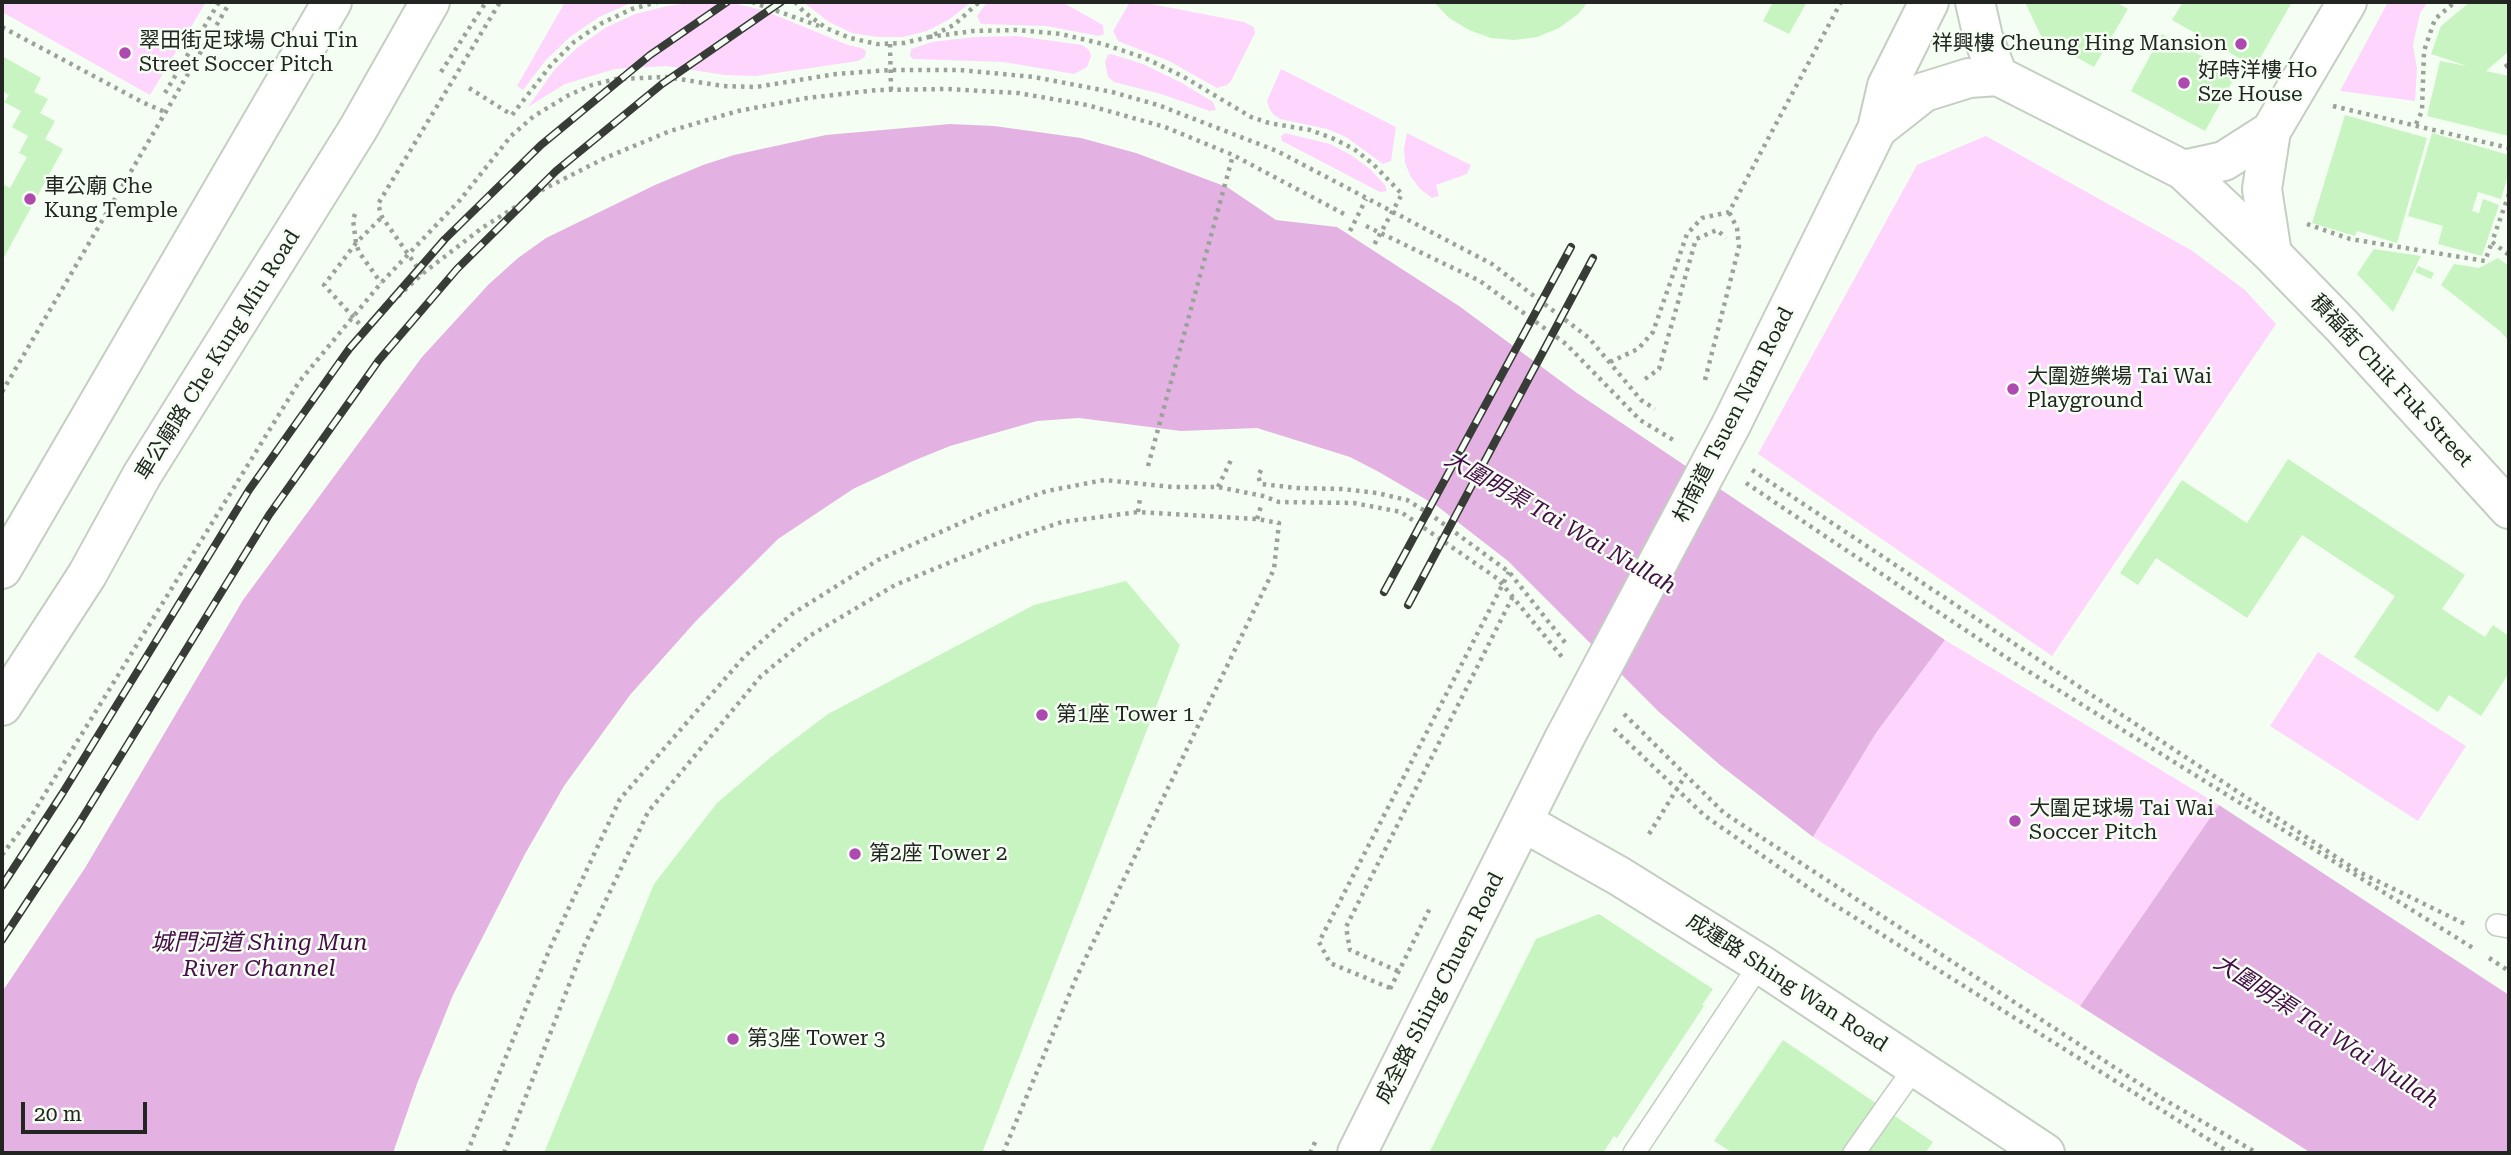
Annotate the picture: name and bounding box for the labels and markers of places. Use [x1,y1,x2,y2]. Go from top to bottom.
place label: 翠田街足球場 Chui Tin Street Soccer Pitch [139,28,358,78]
place label: 祥興樓 Cheung Hing Mansion [1932,31,2227,57]
marker: 祥興樓 Cheung Hing Mansion [2233,36,2249,52]
marker: 翠田街足球場 Chui Tin Street Soccer Pitch [117,45,133,61]
place label: 好時洋樓 Ho Sze House [2198,58,2317,108]
marker: 好時洋樓 Ho Sze House [2176,75,2192,91]
place label: 車公廟 Che Kung Temple [44,174,178,224]
marker: 車公廟 Che Kung Temple [22,191,38,207]
place label: 大圍遊樂場 Tai Wai Playground [2027,364,2212,414]
marker: 大圍遊樂場 Tai Wai Playground [2005,381,2021,397]
place label: 第1座 Tower 1 [1056,702,1194,728]
marker: 第1座 Tower 1 [1034,707,1050,723]
place label: 大圍足球場 Tai Wai Soccer Pitch [2029,796,2214,846]
marker: 大圍足球場 Tai Wai Soccer Pitch [2007,813,2023,829]
place label: 第2座 Tower 2 [869,841,1007,867]
marker: 第2座 Tower 2 [847,846,863,862]
place label: 第3座 Tower 3 [747,1026,885,1052]
marker: 第3座 Tower 3 [725,1031,741,1047]

